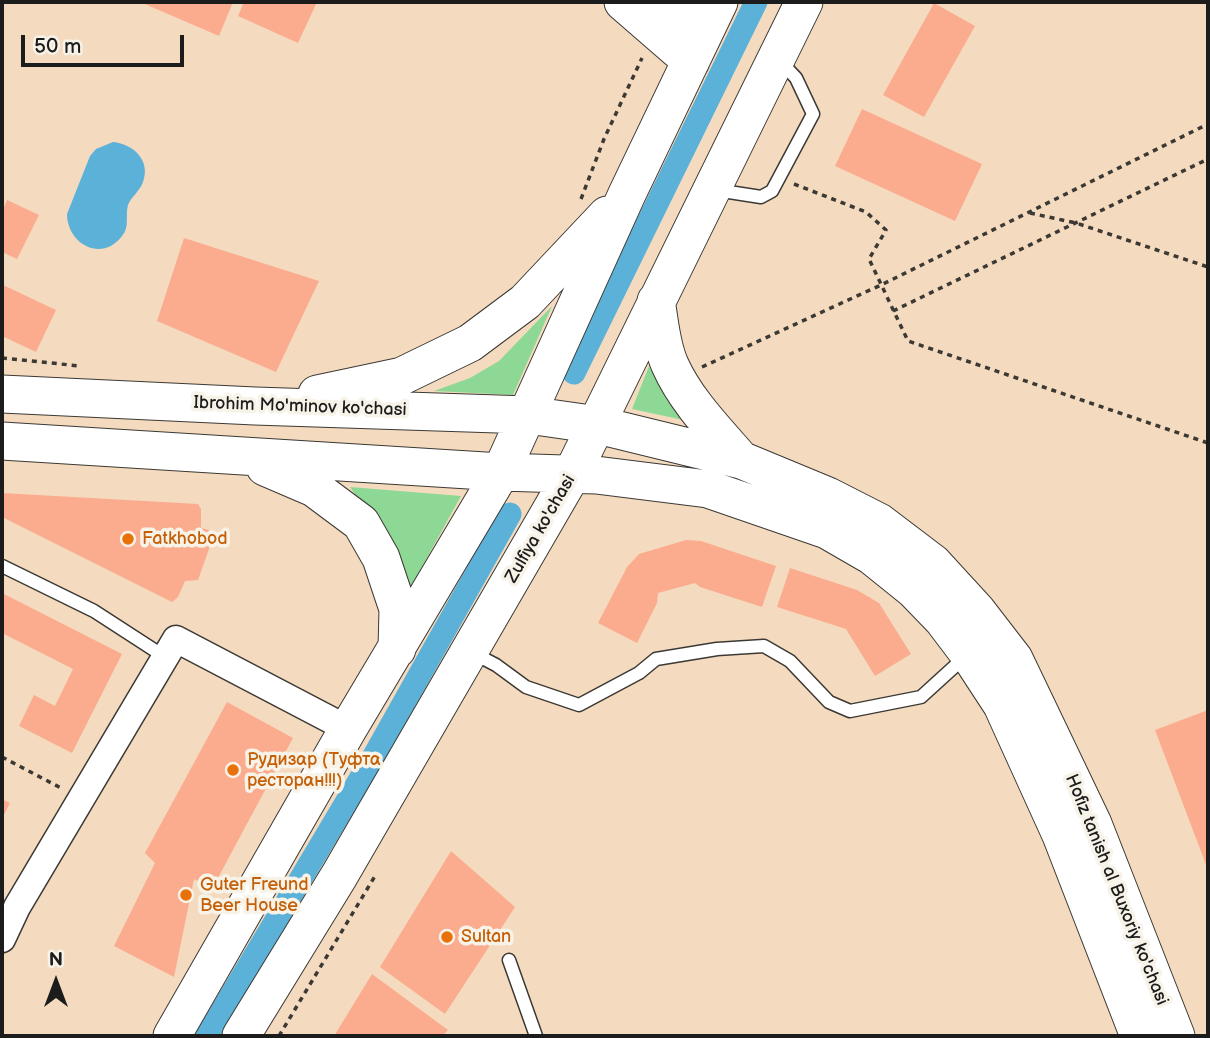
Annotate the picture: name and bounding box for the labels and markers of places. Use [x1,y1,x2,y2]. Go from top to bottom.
place label: Fatkhobod [142,528,228,550]
marker: Fatkhobod [120,531,136,547]
place label: Рудизар (Туфта ресторан!!!) [247,749,381,792]
marker: Рудизар (Туфта ресторан!!!) [225,762,241,778]
place label: Guter Freund Beer House [200,874,309,917]
marker: Guter Freund Beer House [178,887,194,903]
place label: Sultan [461,926,511,948]
marker: Sultan [439,929,455,945]

